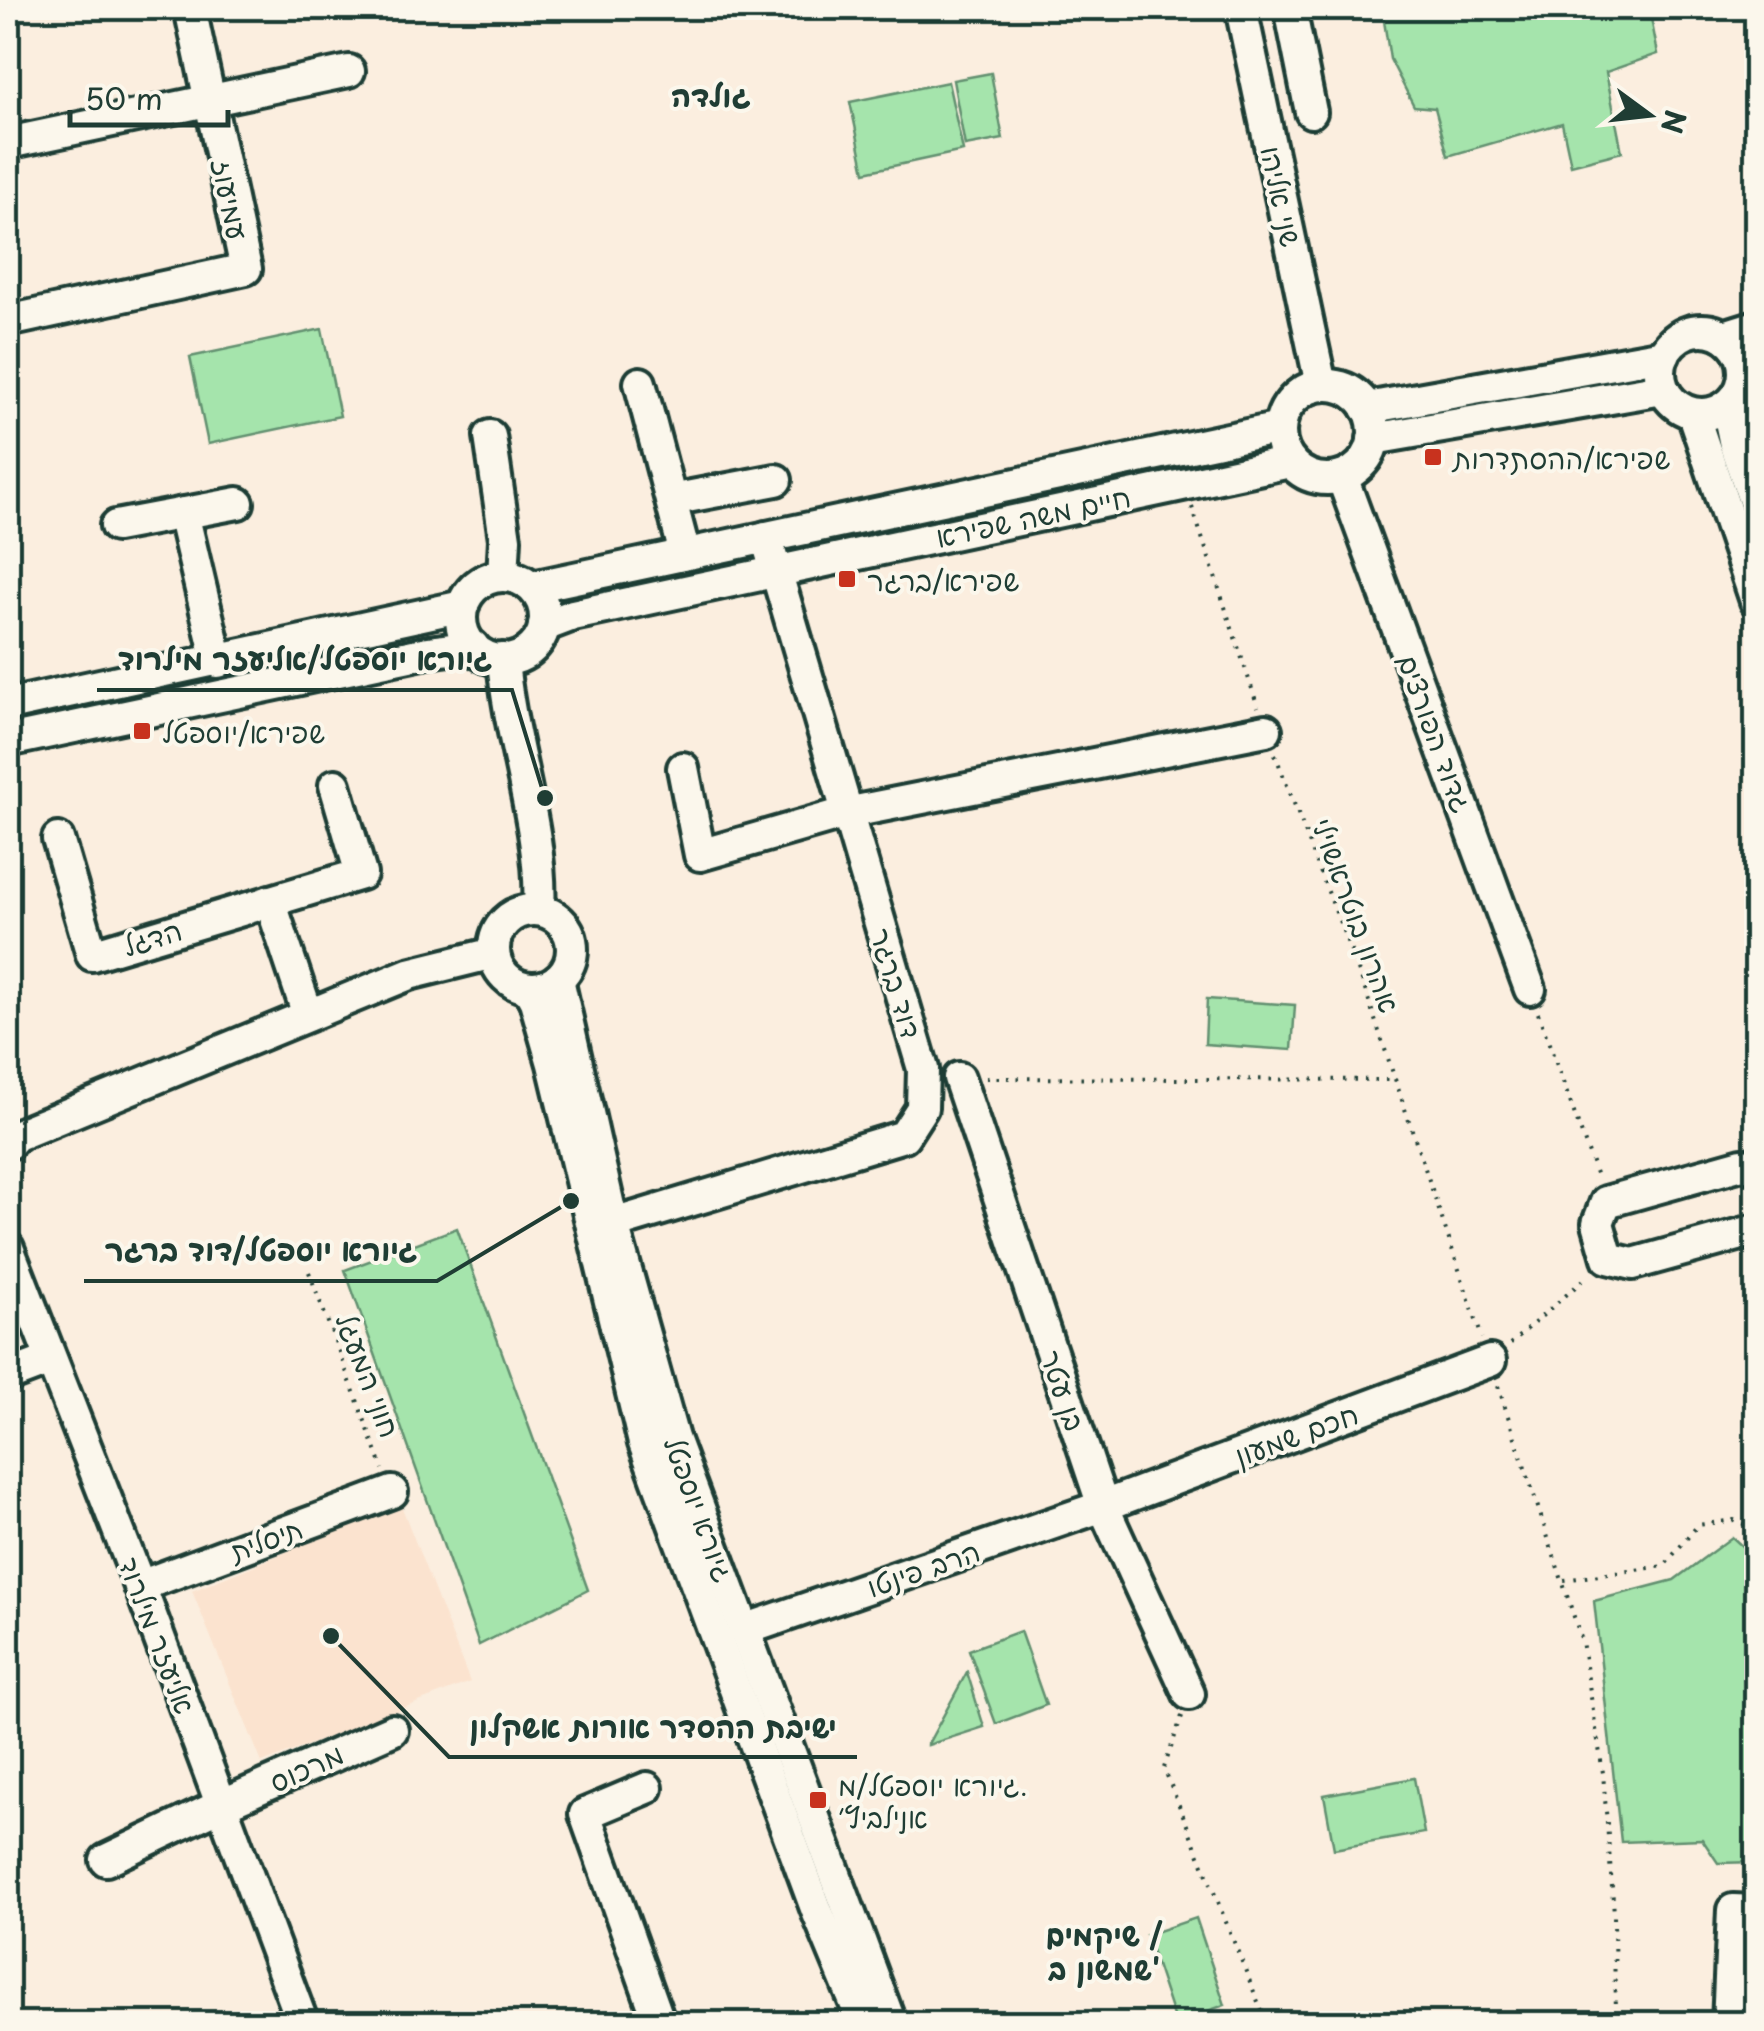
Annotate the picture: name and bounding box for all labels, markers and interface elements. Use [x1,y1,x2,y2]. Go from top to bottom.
scale bar [70,65,228,127]
north arrow [1599,65,1699,165]
district label: גולדה [671,72,751,117]
text: 50 m [85,75,163,120]
text: N [1651,106,1698,138]
street label: שני אליהו [1250,142,1314,250]
street label: עמיעוז [201,154,261,244]
place label: שפירא/ההסתדרות [1451,436,1670,479]
marker: שפירא/ההסתדרות [1422,446,1444,468]
street label: חיים משה שפירא [932,474,1134,558]
place label: שפירא/ברגר [867,558,1019,601]
marker: שפירא/ברגר [836,568,858,590]
callout: גיורא יוספטל/אליעזר מילרוד [97,630,512,690]
text: גיורא יוספטל/אליעזר מילרוד [118,635,492,680]
street label: גדוד הפורצים [1387,648,1485,818]
place label: שפירא/יוספטל [162,710,325,753]
marker: שפירא/יוספטל [131,720,153,742]
street label: אהרון בוטראשוילי [1302,812,1412,1018]
street label: הדגל [117,908,187,966]
street label: דוד ברגר [860,922,934,1044]
callout: גיורא יוספטל/דוד ברגר [84,1221,437,1281]
text: גיורא יוספטל/דוד ברגר [105,1226,417,1271]
street label: חוני המעגל [326,1307,412,1443]
street label: בן עטר [1030,1344,1098,1436]
street label: חכם שמעון [1228,1392,1364,1476]
street label: גיורא יוספטל [654,1430,746,1588]
street label: תיסלית [222,1506,308,1573]
street label: הרב פינטו [861,1529,985,1607]
street label: אליעזר מילרוד [108,1550,208,1720]
callout: ישיבת ההסדר אורות אשקלון [449,1697,857,1757]
text: ישיבת ההסדר אורות אשקלון [469,1703,837,1748]
street label: מרכוס [262,1732,350,1802]
place label: גיורא יוספטל/מ. אנילביץ׳ [838,1763,1028,1838]
marker: גיורא יוספטל/מ. אנילביץ׳ [807,1789,829,1811]
district label: שיקמים / שמשון ב' [1046,1911,1163,1990]

